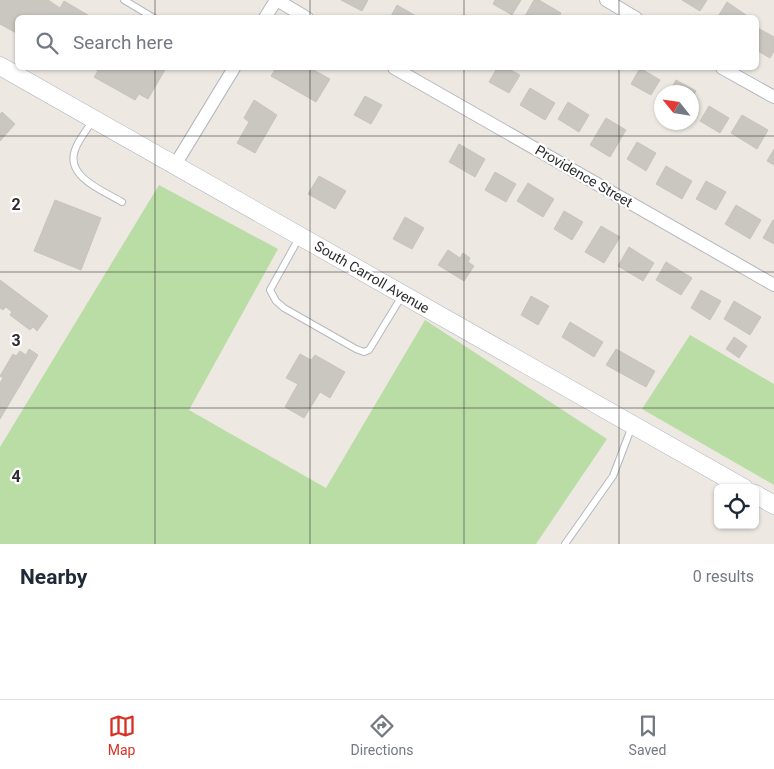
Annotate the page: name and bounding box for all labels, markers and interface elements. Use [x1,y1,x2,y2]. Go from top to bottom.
search box [15,15,759,70]
icon: search [33,29,61,57]
text: Search here [73,31,173,54]
north arrow [654,85,699,130]
street label: Providence Street [532,142,636,211]
text: 2 [11,195,21,214]
street label: South Carroll Avenue [312,238,432,316]
text: 3 [11,331,21,350]
text: 4 [11,467,21,486]
map controls [714,484,759,529]
button: locate [714,484,759,529]
text: Nearby [20,565,87,589]
text: 0 results [693,567,754,586]
tab: Map [108,712,136,758]
tab: Directions [351,712,414,758]
tab: Saved [629,712,666,758]

